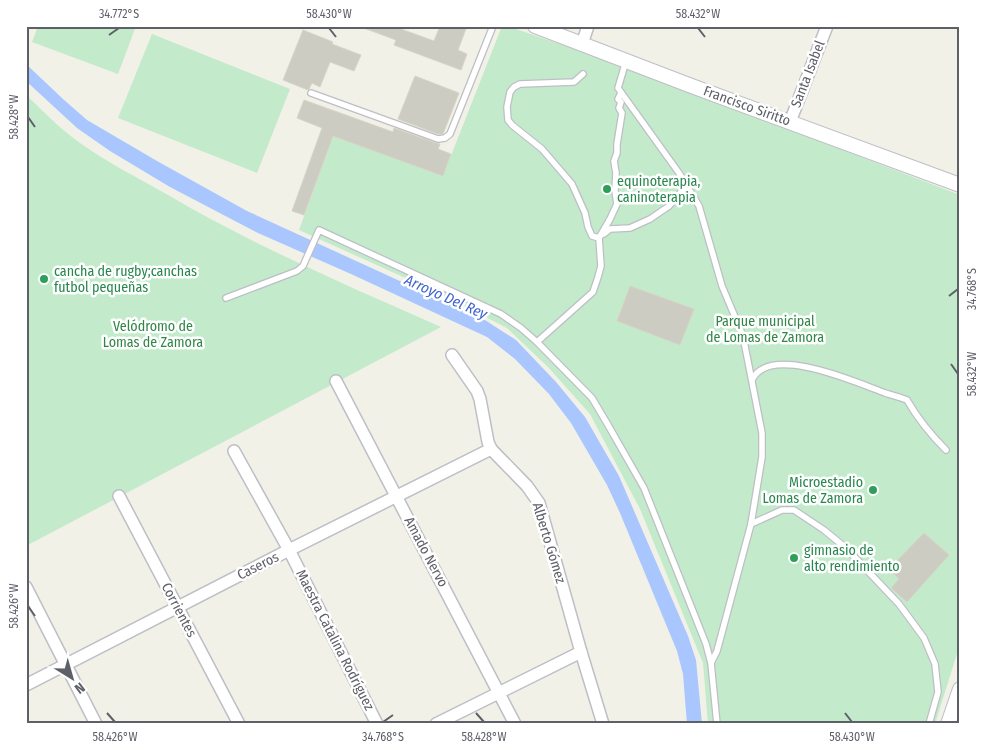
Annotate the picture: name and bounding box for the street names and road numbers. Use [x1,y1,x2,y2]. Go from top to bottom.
street label: Santa Isabel [787,38,829,110]
street label: Francisco Siritto [701,82,793,130]
street label: Alberto Gómez [529,500,570,586]
street label: Amado Nervo [400,514,452,590]
street label: Caseros [234,548,282,584]
street label: Maestra Catalina Rodríguez [292,567,378,714]
street label: Corrientes [158,580,200,640]

